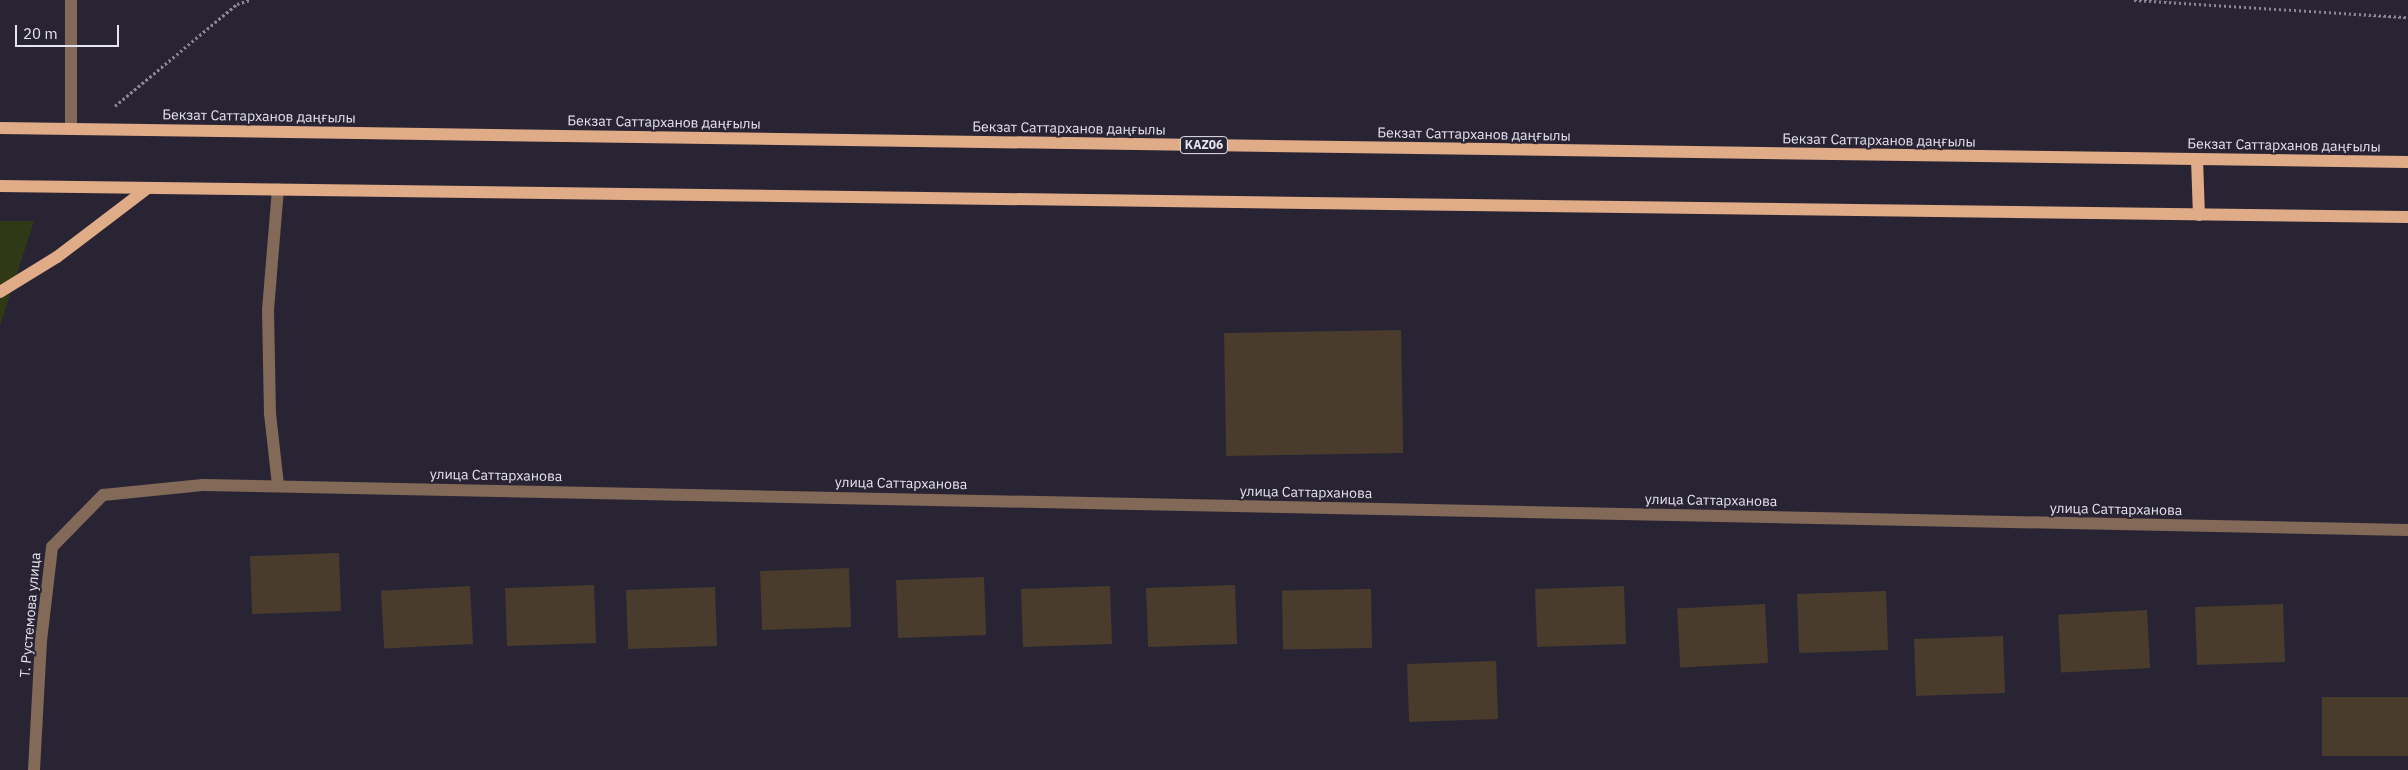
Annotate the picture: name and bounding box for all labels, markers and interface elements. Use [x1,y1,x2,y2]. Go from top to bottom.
scale bar [18,15,121,47]
text: 20 m [23,24,58,43]
street label: Бекзат Саттарханов даңғылы [162,106,356,126]
street label: Бекзат Саттарханов даңғылы [567,112,761,132]
street label: Бекзат Саттарханов даңғылы [972,118,1166,138]
street label: Бекзат Саттарханов даңғылы [1377,124,1571,144]
street label: Бекзат Саттарханов даңғылы [1782,130,1976,150]
street label: Бекзат Саттарханов даңғылы [2187,135,2381,155]
road number: KАZ06 [1179,136,1229,154]
street label: улица Саттарханова [430,465,562,485]
street label: улица Саттарханова [835,473,967,493]
street label: улица Саттарханова [1240,482,1372,502]
street label: улица Саттарханова [1645,490,1777,510]
street label: улица Саттарханова [2050,499,2182,519]
street label: Т. Рустемова улица [16,552,44,678]

